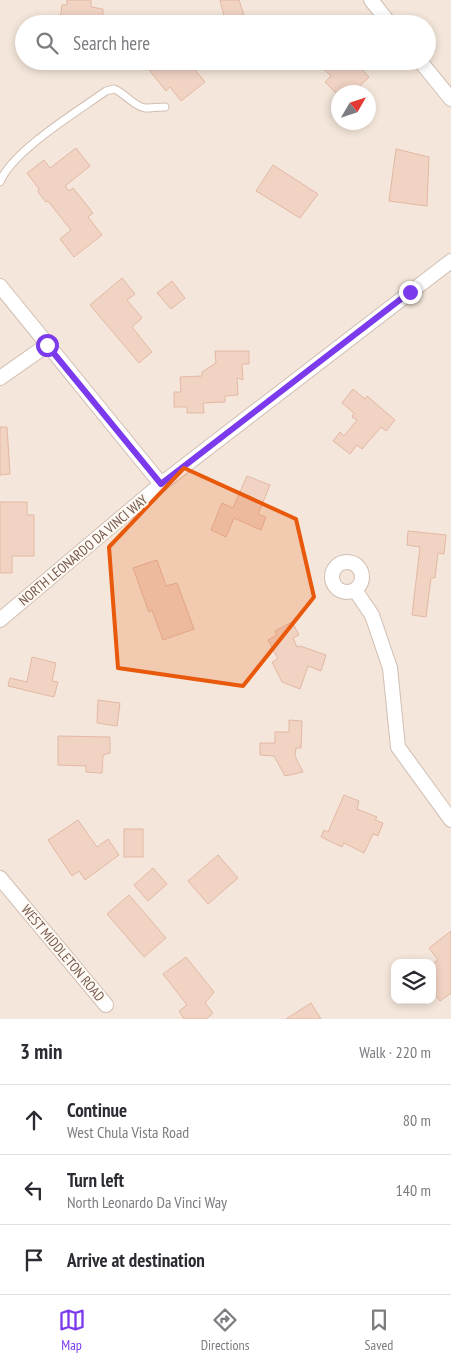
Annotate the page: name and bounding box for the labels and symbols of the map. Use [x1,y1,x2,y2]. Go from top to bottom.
north arrow [331,85,376,130]
route end [399,281,422,304]
route start [36,334,59,357]
street label: NORTH LEONARDO DA VINCI WAY [15,490,152,609]
street label: WEST MIDDLETON ROAD [17,901,109,1005]

